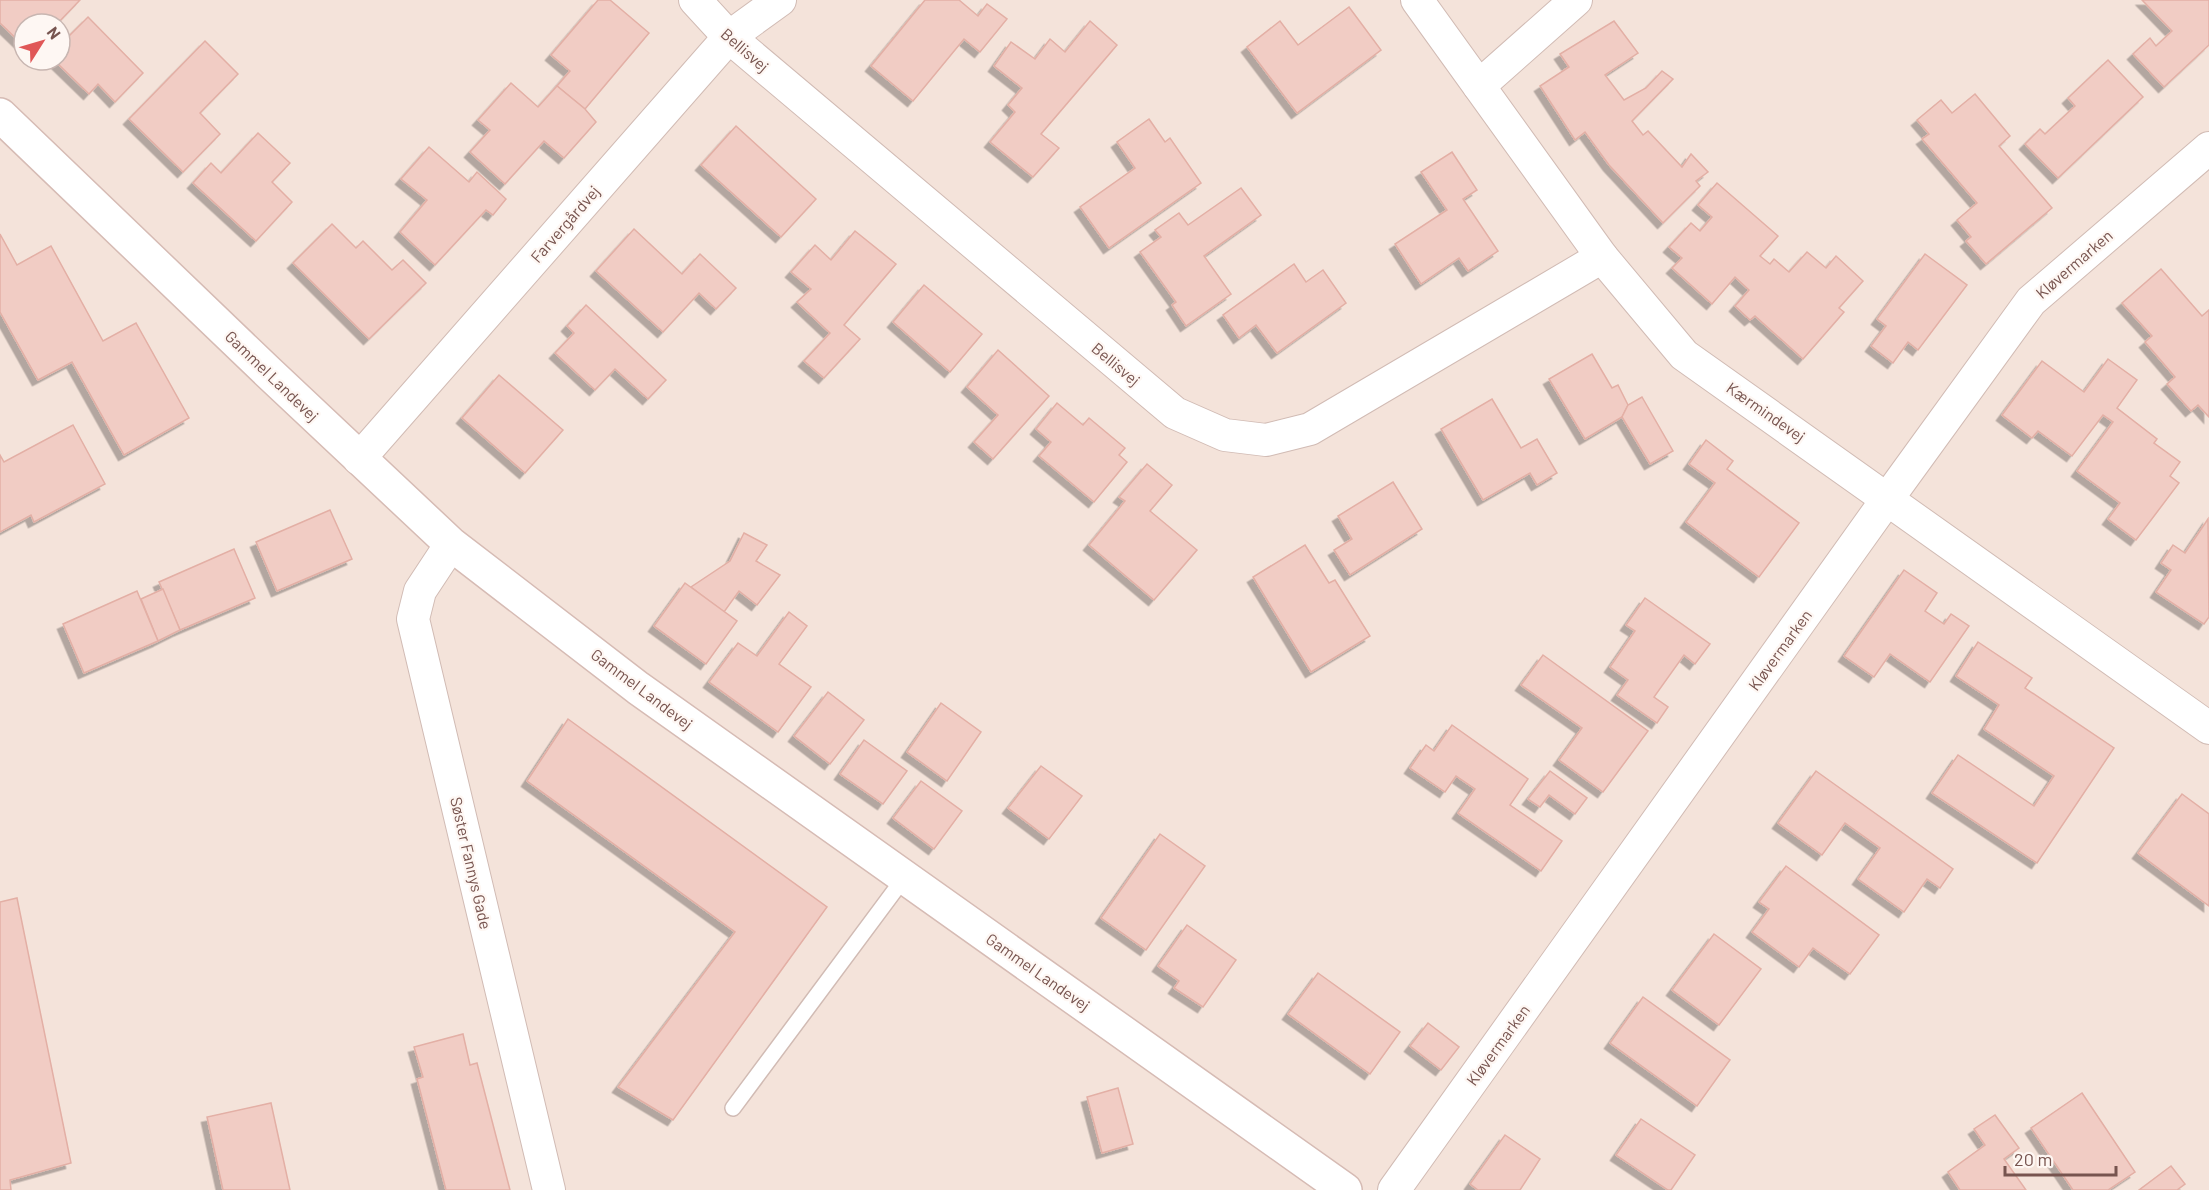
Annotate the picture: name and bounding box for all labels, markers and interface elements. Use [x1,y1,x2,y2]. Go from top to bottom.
north arrow [12,12,72,72]
text: N [44,23,65,43]
street label: Bellisvej [718,24,773,75]
street label: Farvergårdvej [526,181,603,266]
street label: Kløvermarken [2031,225,2116,302]
street label: Gammel Landevej [222,326,323,425]
street label: Bellisvej [1088,338,1144,389]
street label: Kærmindevej [1723,378,1809,446]
street label: Kløvermarken [1744,606,1815,694]
street label: Gammel Landevej [588,644,697,733]
street label: Søster Fannys Gade [447,795,496,931]
street label: Gammel Landevej [983,929,1094,1014]
street label: Kløvermarken [1462,1001,1533,1089]
scale bar [2005,1139,2116,1177]
text: 20 m [2014,1148,2052,1170]

